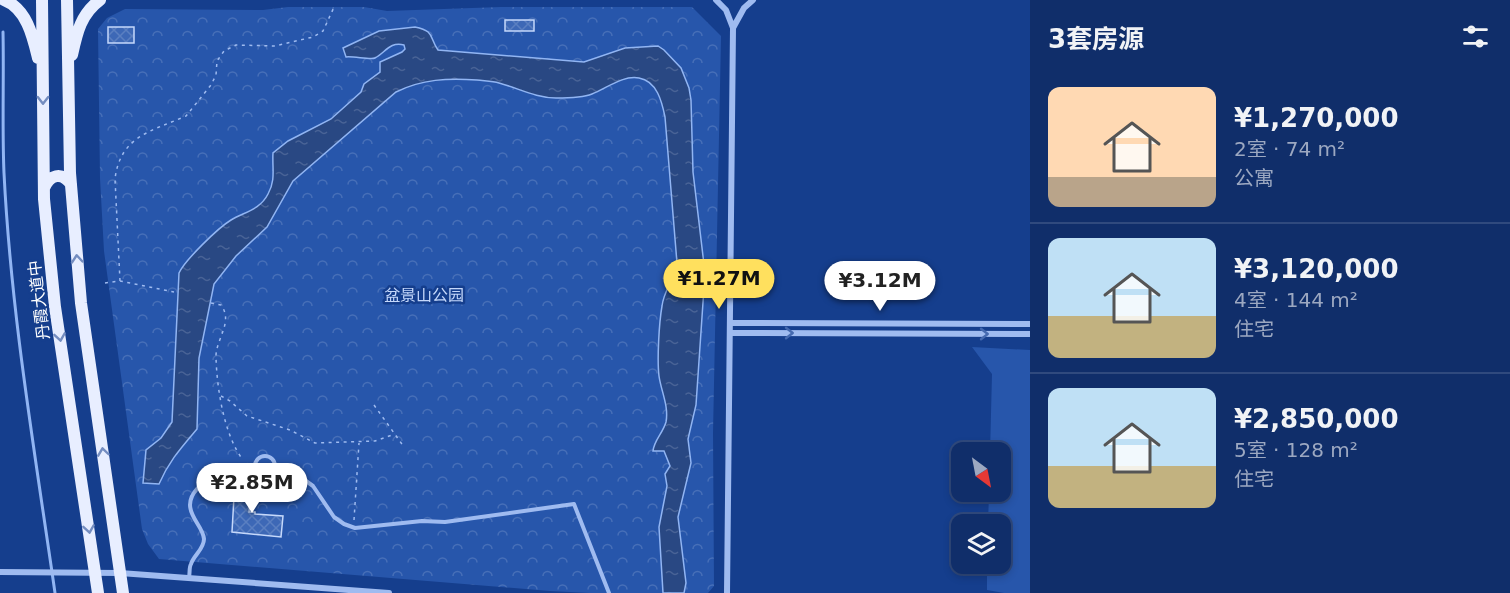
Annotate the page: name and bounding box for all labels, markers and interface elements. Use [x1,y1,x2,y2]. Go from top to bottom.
icon: filters [1459,20,1492,53]
text: 3套房源 [1048,24,1144,54]
one-way arrow [37,96,49,105]
text: ¥1,270,000 [1234,103,1398,133]
icon: home [1096,111,1168,183]
text: 2室 · 74 m² [1234,137,1345,161]
text: 公寓 [1234,166,1274,190]
one-way arrow [71,254,84,263]
text: ¥3,120,000 [1234,254,1398,284]
street label: 丹霞大道中 [25,259,53,341]
pin: ¥1.27M [670,259,768,310]
pin: ¥3.12M [831,261,929,312]
icon: home [1096,262,1168,334]
text: ¥1.27M [677,266,761,290]
text: ¥3.12M [838,268,922,292]
park label: 盆景山公园 [384,286,464,305]
text: 4室 · 144 m² [1234,288,1358,312]
text: 住宅 [1234,317,1274,341]
one-way arrow [784,327,793,339]
one-way arrow [979,328,988,340]
one-way arrow [53,332,65,341]
text: ¥2,850,000 [1234,404,1398,434]
icon: home [1096,412,1168,484]
text: 5室 · 128 m² [1234,438,1358,462]
north arrow [951,442,1011,502]
map controls [951,442,1011,574]
one-way arrow [97,447,109,457]
pin: ¥2.85M [203,463,301,514]
text: 住宅 [1234,467,1274,491]
text: ¥2.85M [210,470,294,494]
button: layers [951,514,1011,574]
one-way arrow [82,524,95,534]

